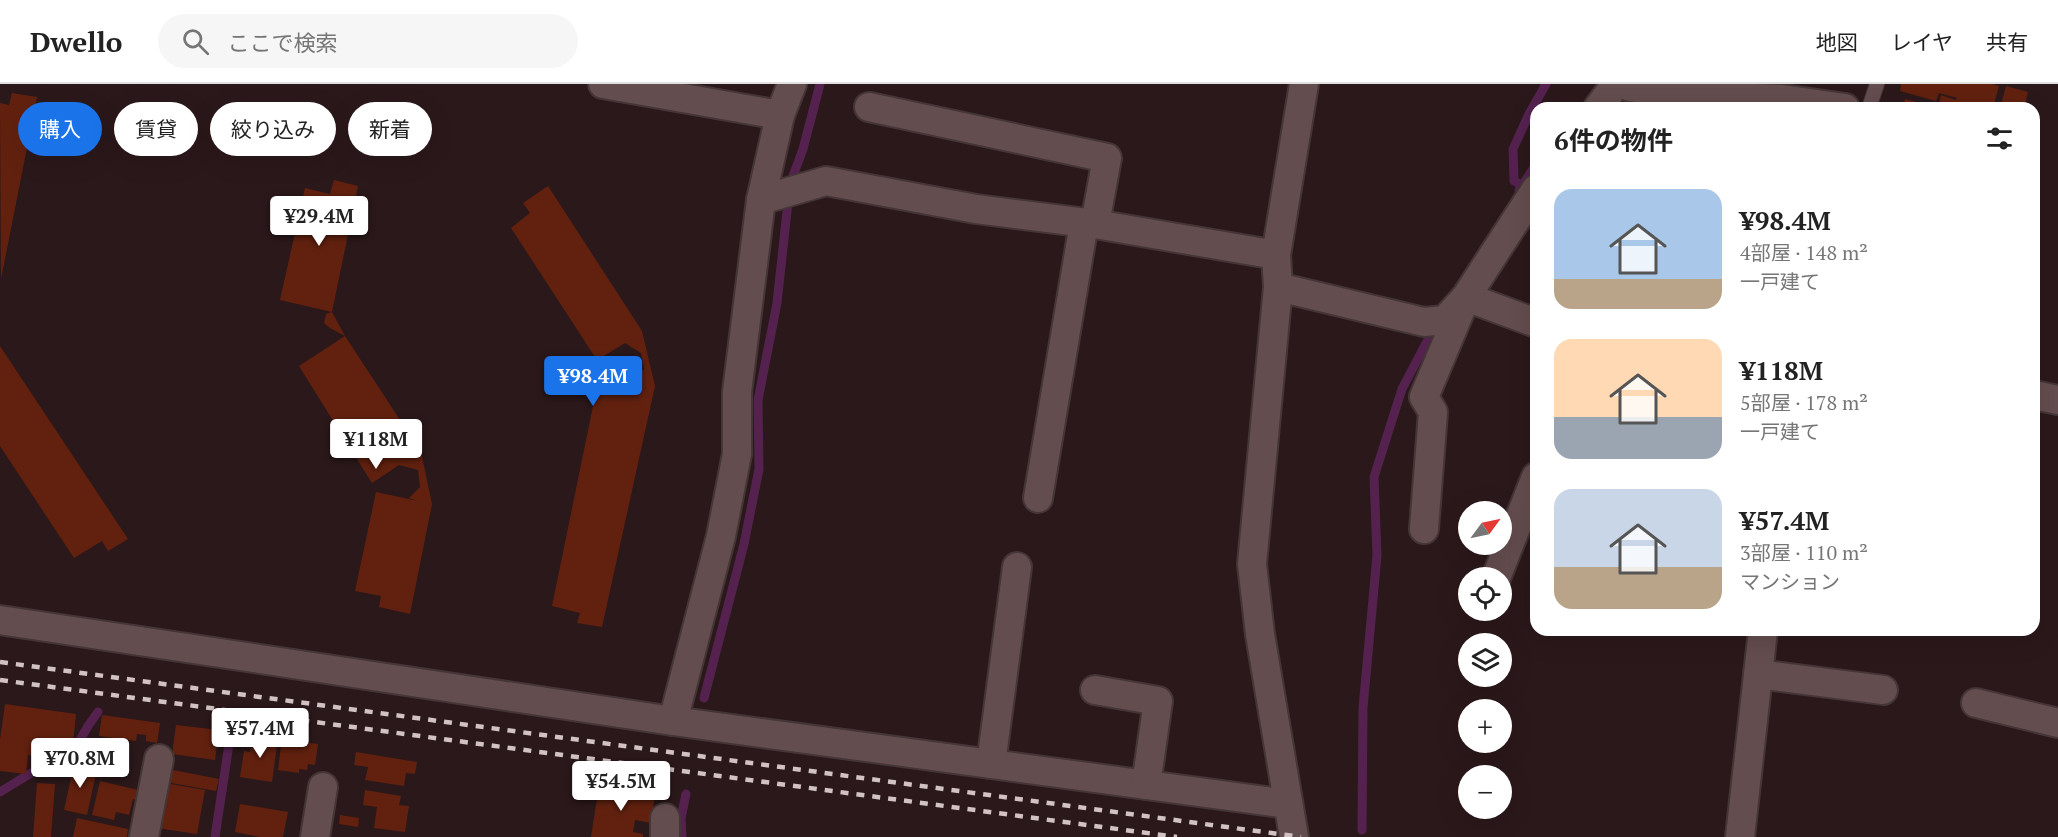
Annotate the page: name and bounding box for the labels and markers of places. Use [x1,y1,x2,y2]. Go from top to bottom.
pin: ¥29.4M [270,196,368,247]
pin: ¥98.4M [544,356,642,407]
pin: ¥118M [334,419,418,470]
pin: ¥57.4M [211,708,309,759]
pin: ¥70.8M [31,738,129,789]
pin: ¥54.5M [572,761,670,812]

